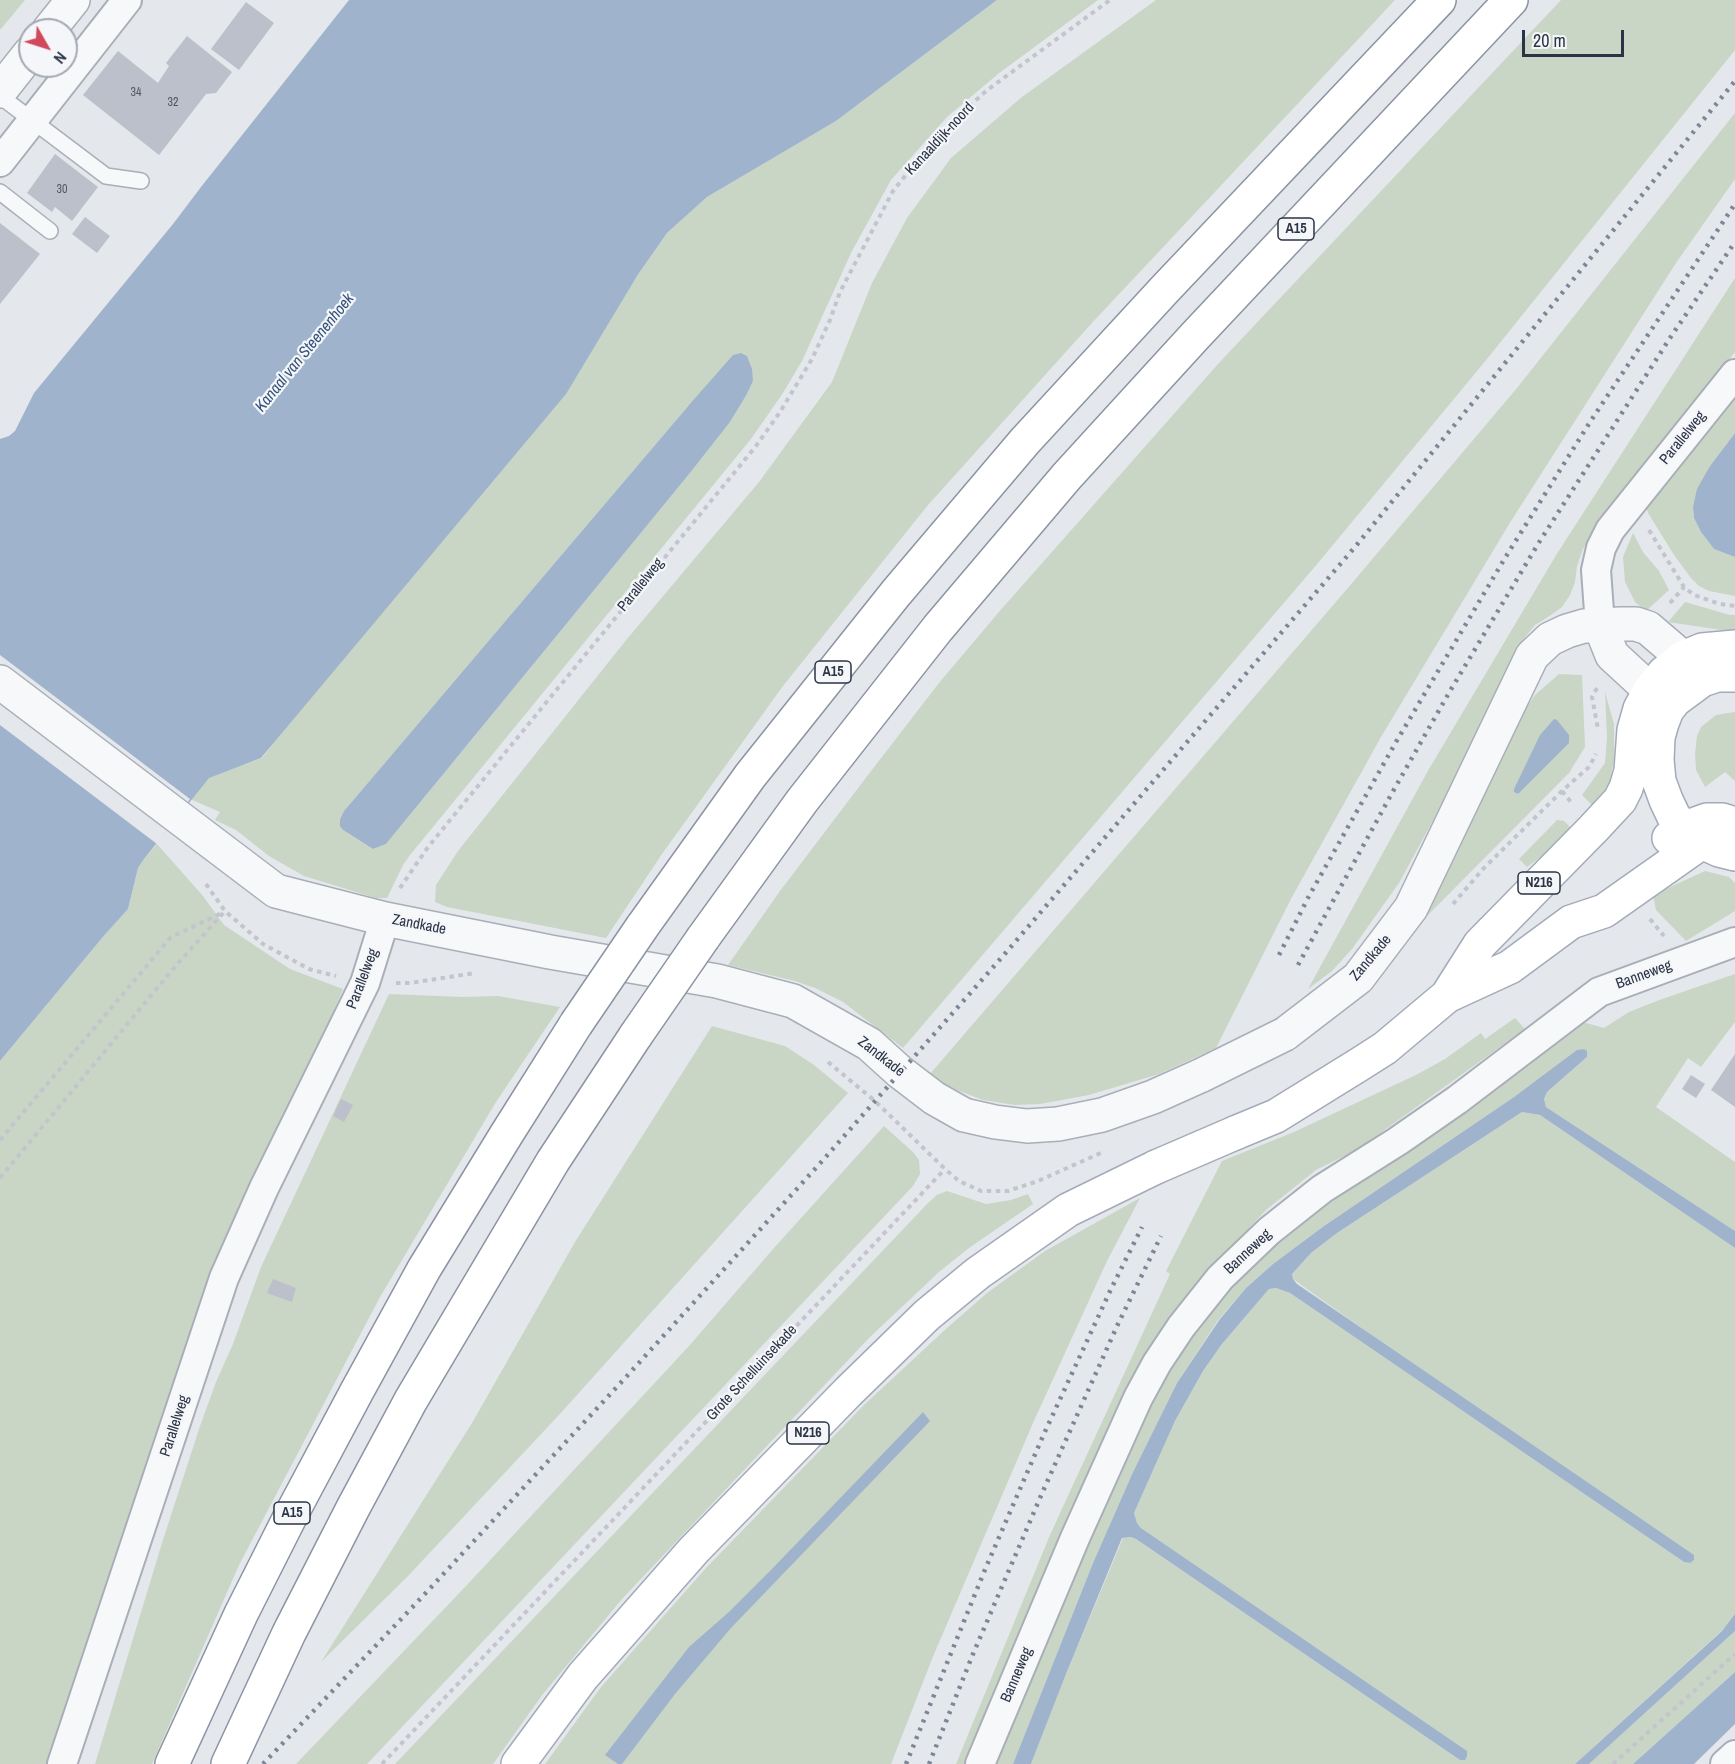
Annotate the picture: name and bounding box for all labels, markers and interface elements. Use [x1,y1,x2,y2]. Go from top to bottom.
north arrow [18,18,78,78]
scale bar [1525,18,1627,56]
text: 20 m [1533,28,1566,53]
text: N [49,47,72,69]
house number: 34 [131,86,141,100]
house number: 32 [168,96,178,110]
street label: Kanaaldijk-noord [902,99,978,179]
house number: 30 [57,183,67,197]
road number: A15 [1278,218,1314,240]
water label: Kanaal van Steenenhoek [251,290,359,416]
street label: Parallelweg [1656,408,1710,468]
street label: Parallelweg [614,555,668,615]
road number: A15 [815,661,851,683]
road number: N216 [1518,872,1560,894]
street label: Zandkade [390,911,448,939]
street label: Zandkade [1347,931,1395,985]
street label: Parallelweg [343,946,383,1012]
street label: Banneweg [1614,957,1674,993]
street label: Zandkade [854,1033,908,1081]
street label: Banneweg [1221,1226,1275,1278]
street label: Grote Schelluinsekade [703,1321,801,1425]
street label: Parallelweg [157,1393,193,1459]
road number: N216 [787,1422,829,1444]
road number: A15 [274,1502,310,1524]
street label: Banneweg [997,1645,1037,1705]

